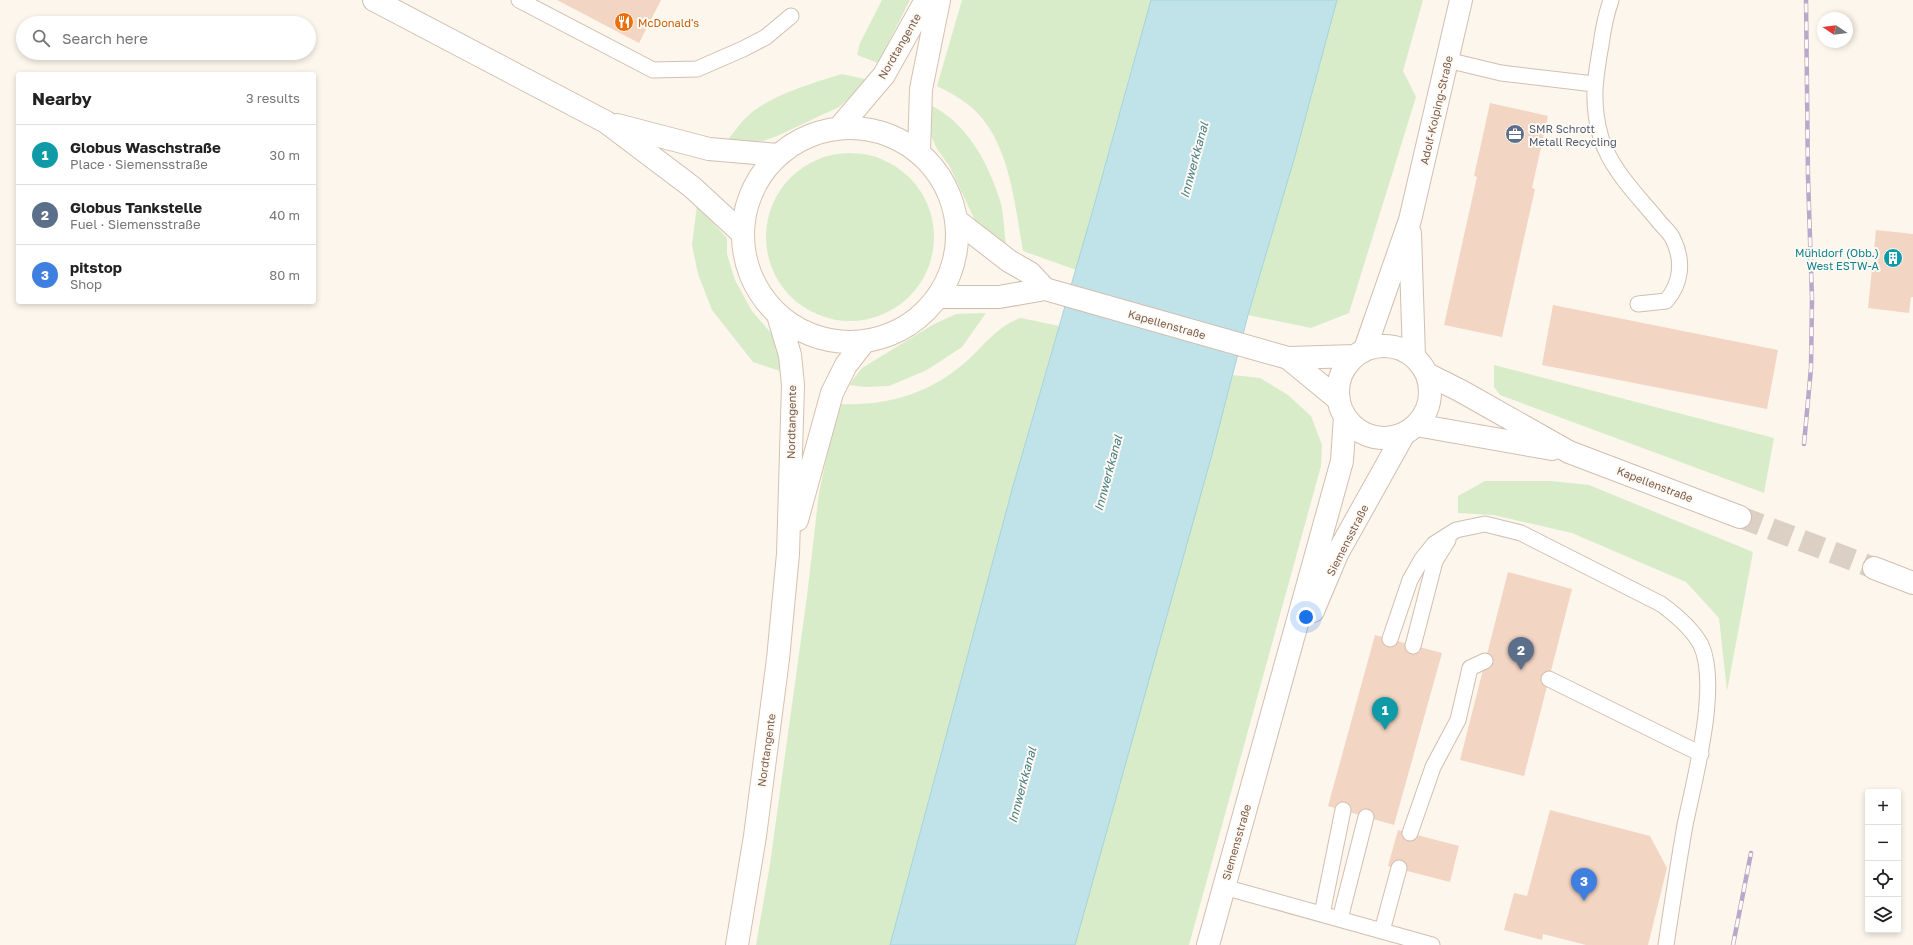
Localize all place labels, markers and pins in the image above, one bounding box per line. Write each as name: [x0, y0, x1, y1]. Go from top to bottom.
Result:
restaurant icon: McDonald's: [613, 11, 635, 33]
place label: McDonald's: [638, 16, 699, 29]
place label: SMR Schrott Metall Recycling: [1529, 122, 1617, 148]
office icon: SMR Schrott Metall Recycling: [1504, 123, 1526, 145]
place label: Mühldorf (Obb.) West ESTW-A: [1795, 246, 1880, 272]
building icon: Mühldorf (Obb.) West ESTW-A: [1882, 247, 1904, 269]
pin: 2: [1508, 637, 1534, 670]
pin: 1: [1372, 697, 1398, 730]
pin: 3: [1571, 868, 1597, 901]

